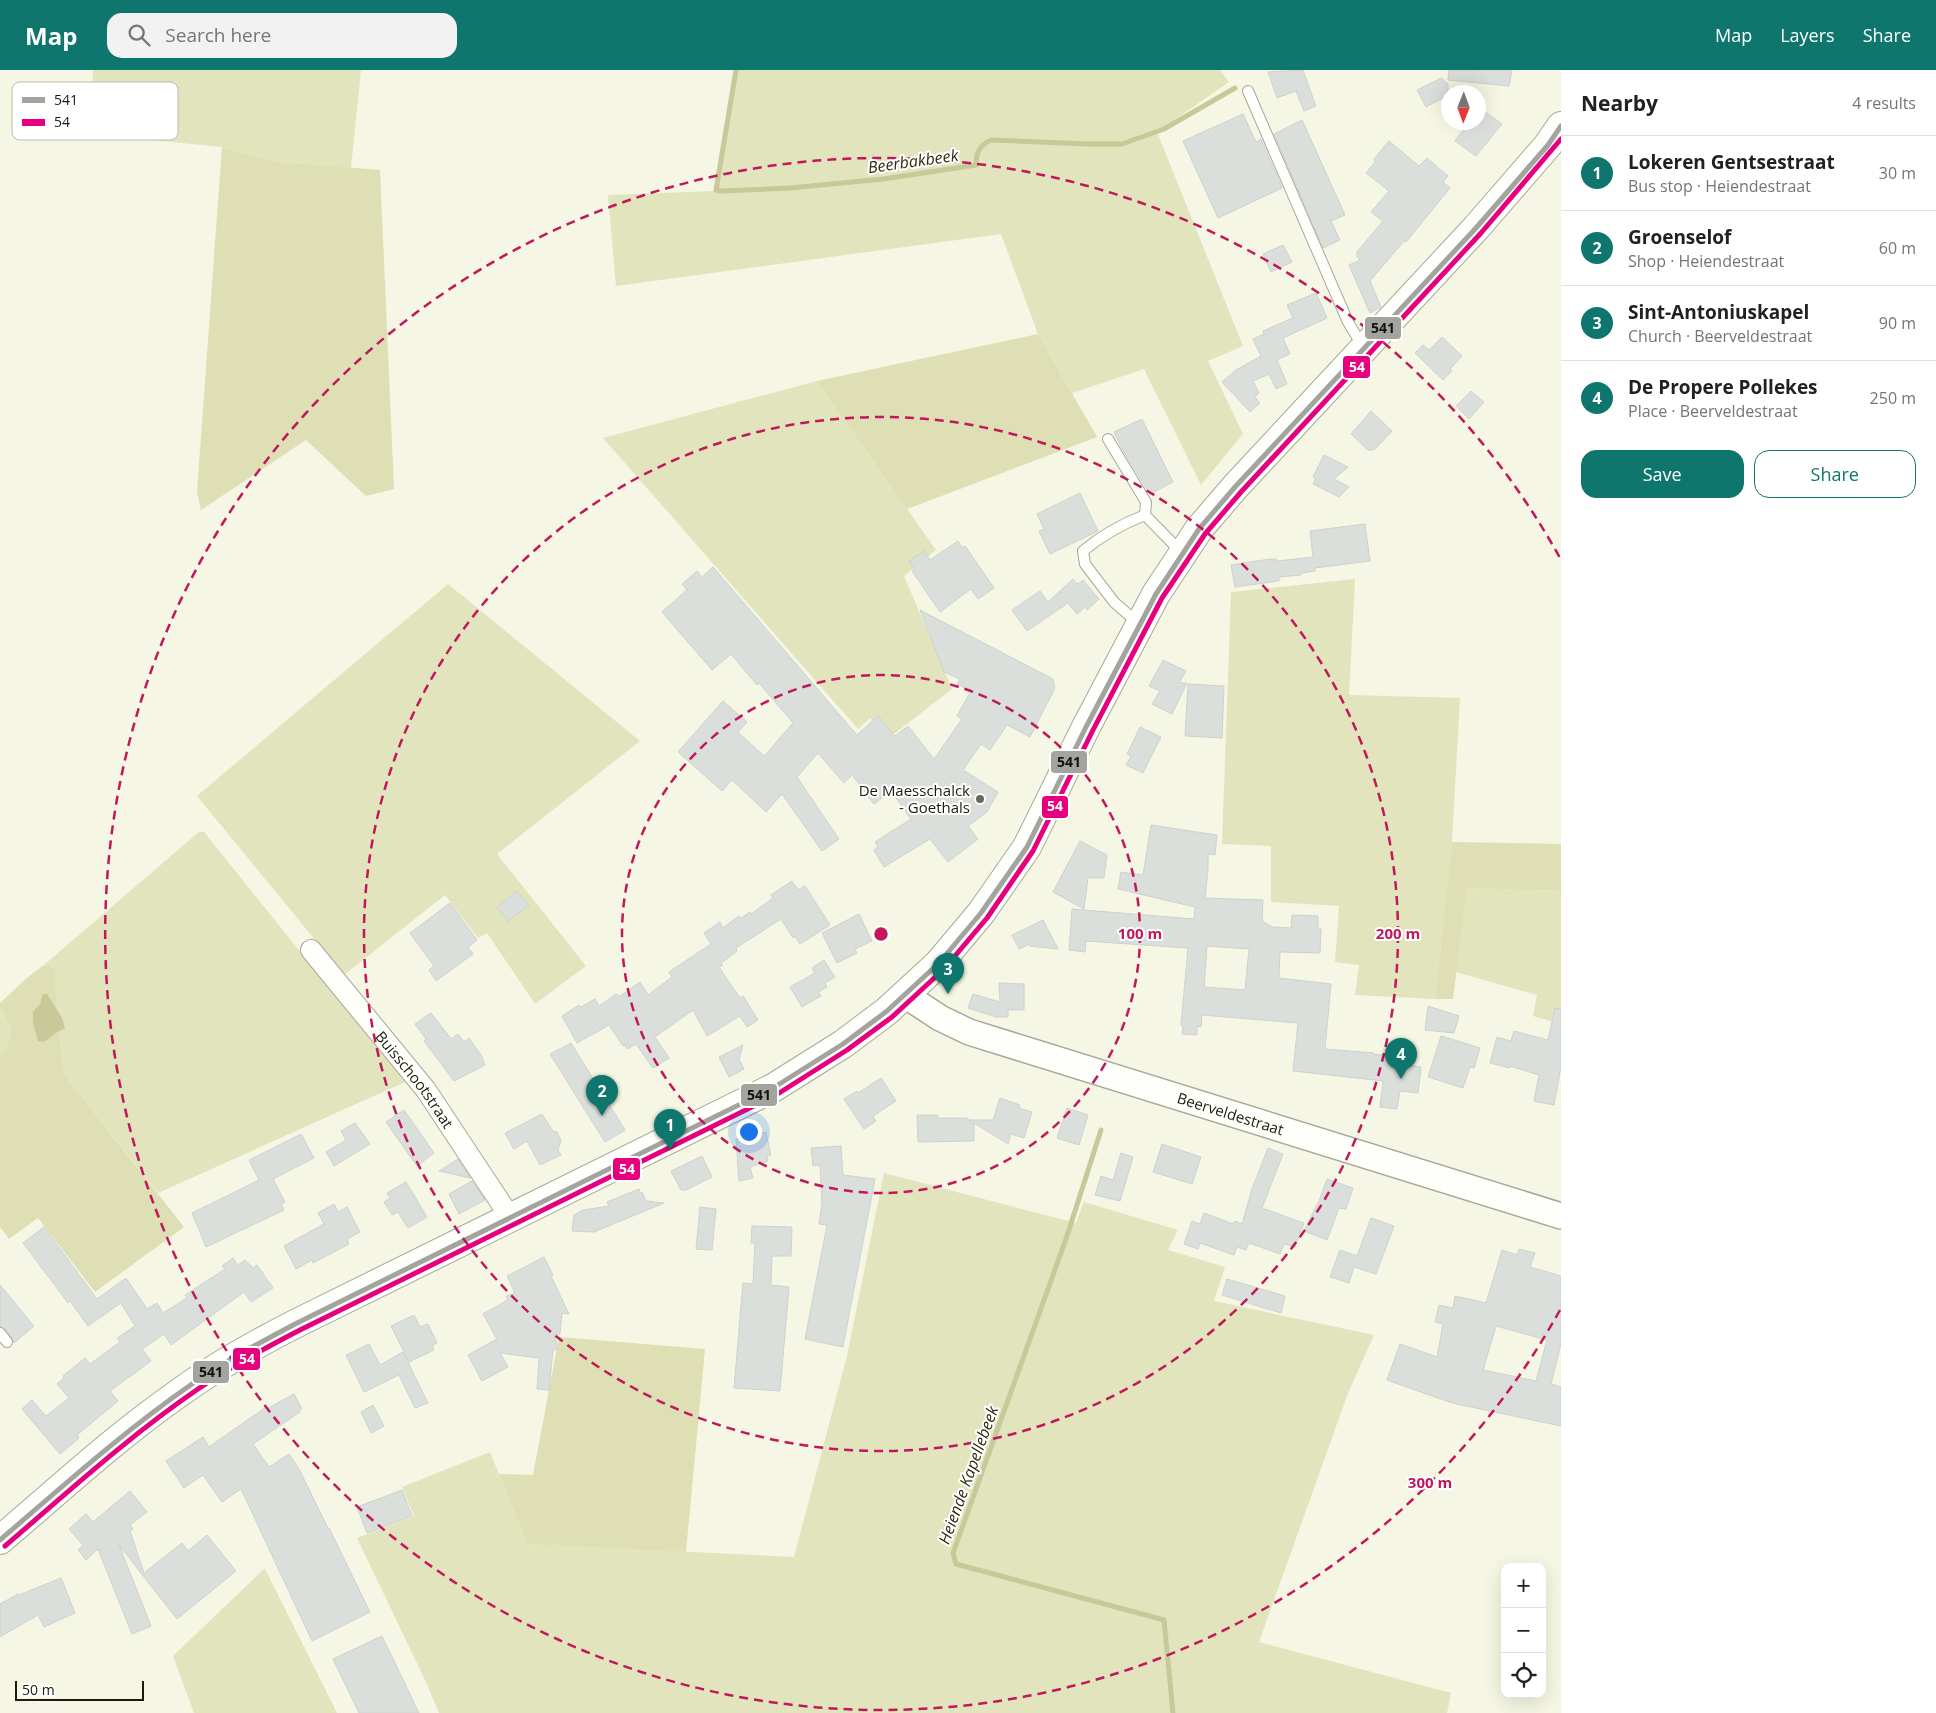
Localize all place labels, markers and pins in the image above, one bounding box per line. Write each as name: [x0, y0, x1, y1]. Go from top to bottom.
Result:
place label: De Maesschalck - Goethals: [859, 780, 970, 817]
marker: De Maesschalck - Goethals: [974, 793, 986, 805]
centre of rings: [872, 925, 890, 943]
pin: 3: [932, 953, 964, 994]
pin: 4: [1385, 1038, 1417, 1079]
pin: 2: [586, 1075, 618, 1116]
pin: 1: [654, 1109, 686, 1150]

